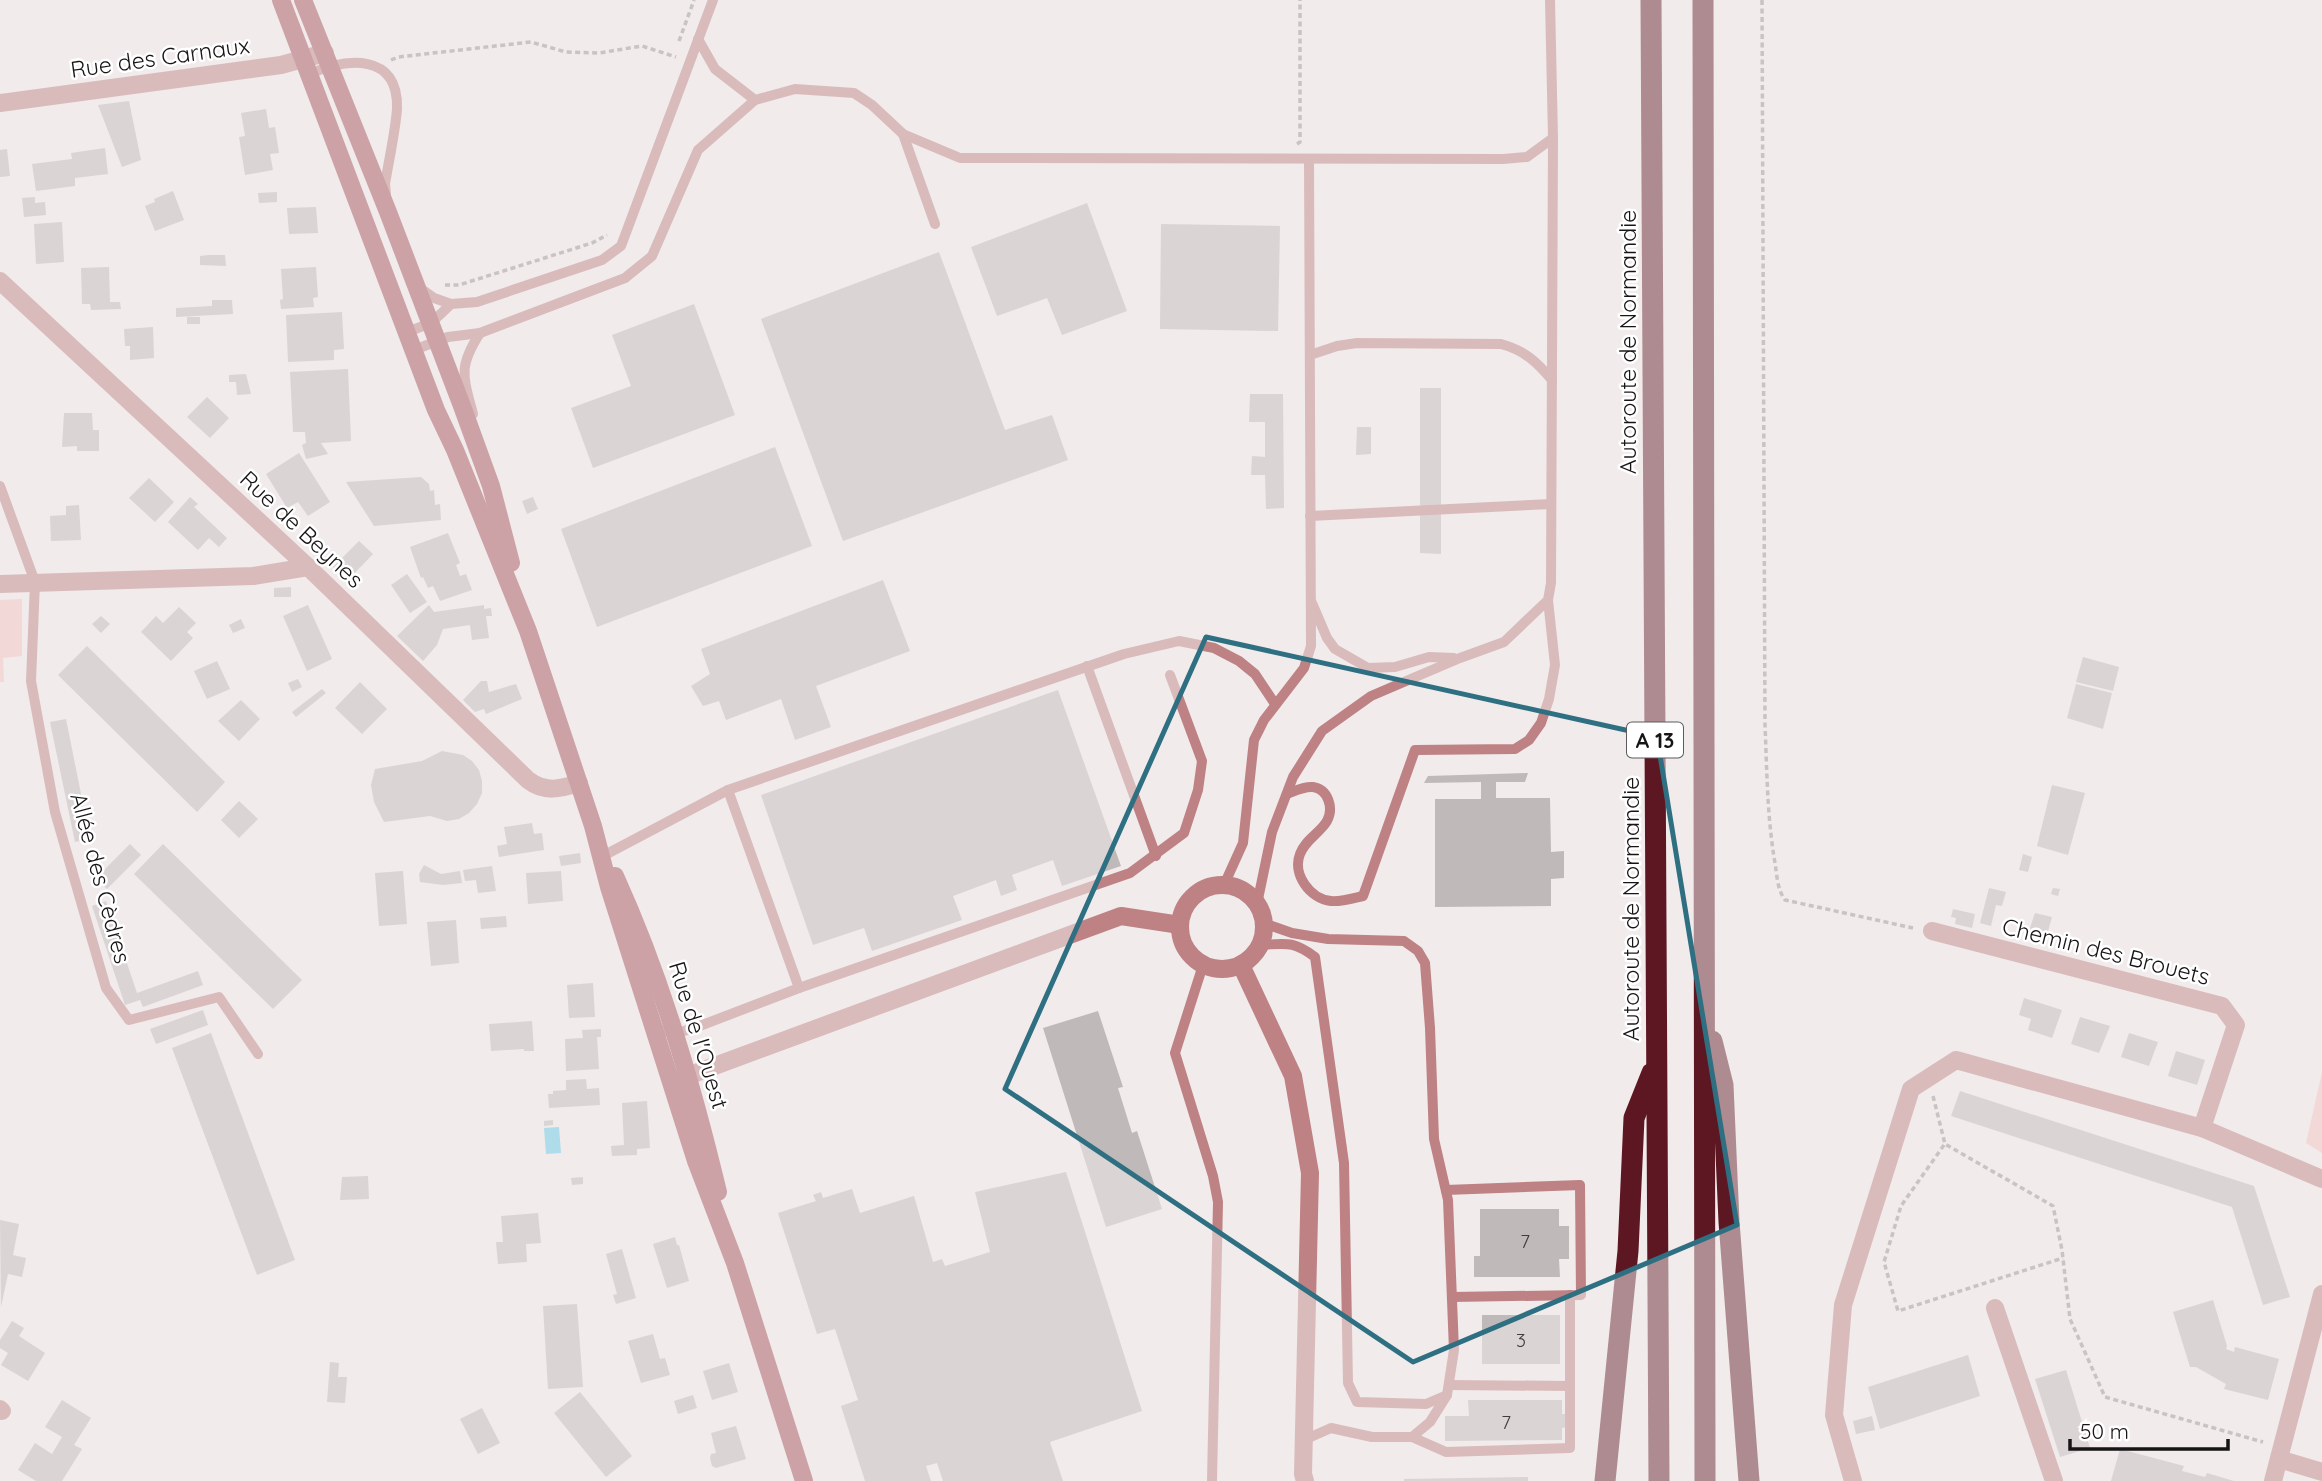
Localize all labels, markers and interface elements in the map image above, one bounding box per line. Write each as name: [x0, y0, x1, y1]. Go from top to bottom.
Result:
street label: Rue des Carnaux: [69, 30, 251, 84]
street label: Autoroute de Normandie: [1613, 210, 1642, 474]
street label: Rue de Beynes: [234, 464, 370, 594]
road number: A 13: [1627, 722, 1683, 758]
street label: Autoroute de Normandie: [1616, 777, 1645, 1041]
street label: Allée des Cèdres: [64, 789, 138, 967]
street label: Chemin des Brouets: [1999, 911, 2213, 991]
street label: Rue de l'Ouest: [663, 958, 735, 1112]
house number: 7: [1520, 1229, 1530, 1253]
house number: 3: [1516, 1328, 1526, 1352]
scale bar: [2070, 1408, 2228, 1452]
house number: 7: [1501, 1410, 1511, 1434]
text: 50 m: [2080, 1418, 2129, 1444]

